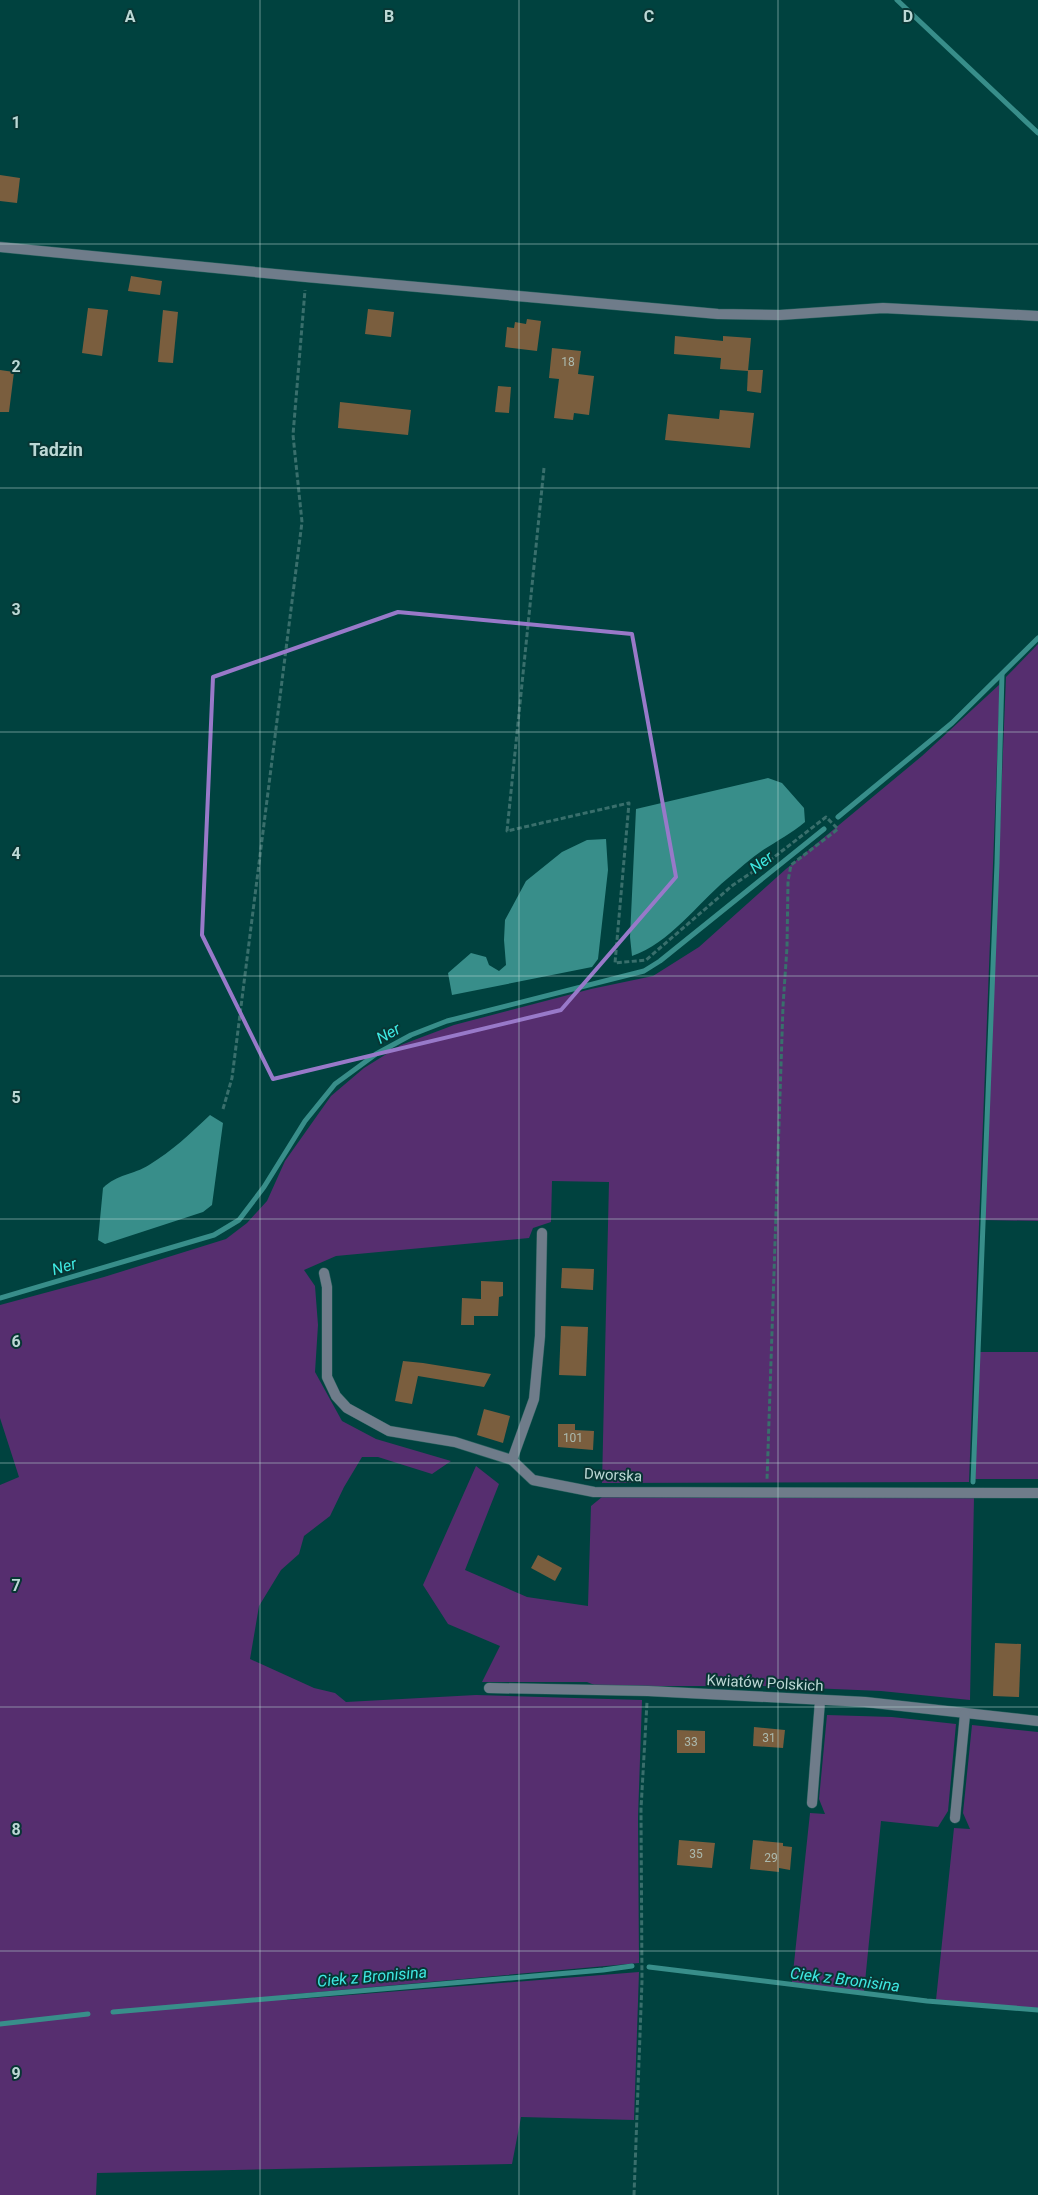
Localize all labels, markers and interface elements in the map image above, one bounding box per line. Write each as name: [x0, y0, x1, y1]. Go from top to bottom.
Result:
text: A: [125, 7, 136, 26]
text: B: [384, 7, 394, 26]
text: C: [644, 7, 654, 26]
text: D: [903, 7, 913, 26]
text: 1: [11, 113, 21, 132]
house number: 18: [561, 355, 575, 369]
text: 2: [11, 357, 21, 376]
district label: Tadzin: [29, 439, 83, 460]
text: 3: [11, 600, 21, 619]
text: 4: [11, 844, 21, 863]
water label: Ner: [746, 847, 777, 877]
water label: Ner: [373, 1019, 404, 1048]
text: 5: [11, 1088, 21, 1107]
water label: Ner: [50, 1254, 79, 1279]
text: 6: [11, 1332, 21, 1351]
house number: 101: [563, 1431, 583, 1445]
street label: Dworska: [583, 1464, 643, 1486]
text: 7: [11, 1576, 21, 1595]
street label: Kwiatów Polskich: [706, 1671, 824, 1695]
house number: 31: [762, 1731, 776, 1745]
house number: 33: [684, 1735, 698, 1749]
text: 8: [11, 1820, 21, 1839]
house number: 35: [689, 1847, 703, 1861]
house number: 29: [764, 1851, 778, 1865]
water label: Ciek z Bronisina: [316, 1962, 428, 1991]
water label: Ciek z Bronisina: [789, 1963, 901, 1996]
text: 9: [11, 2064, 21, 2083]

